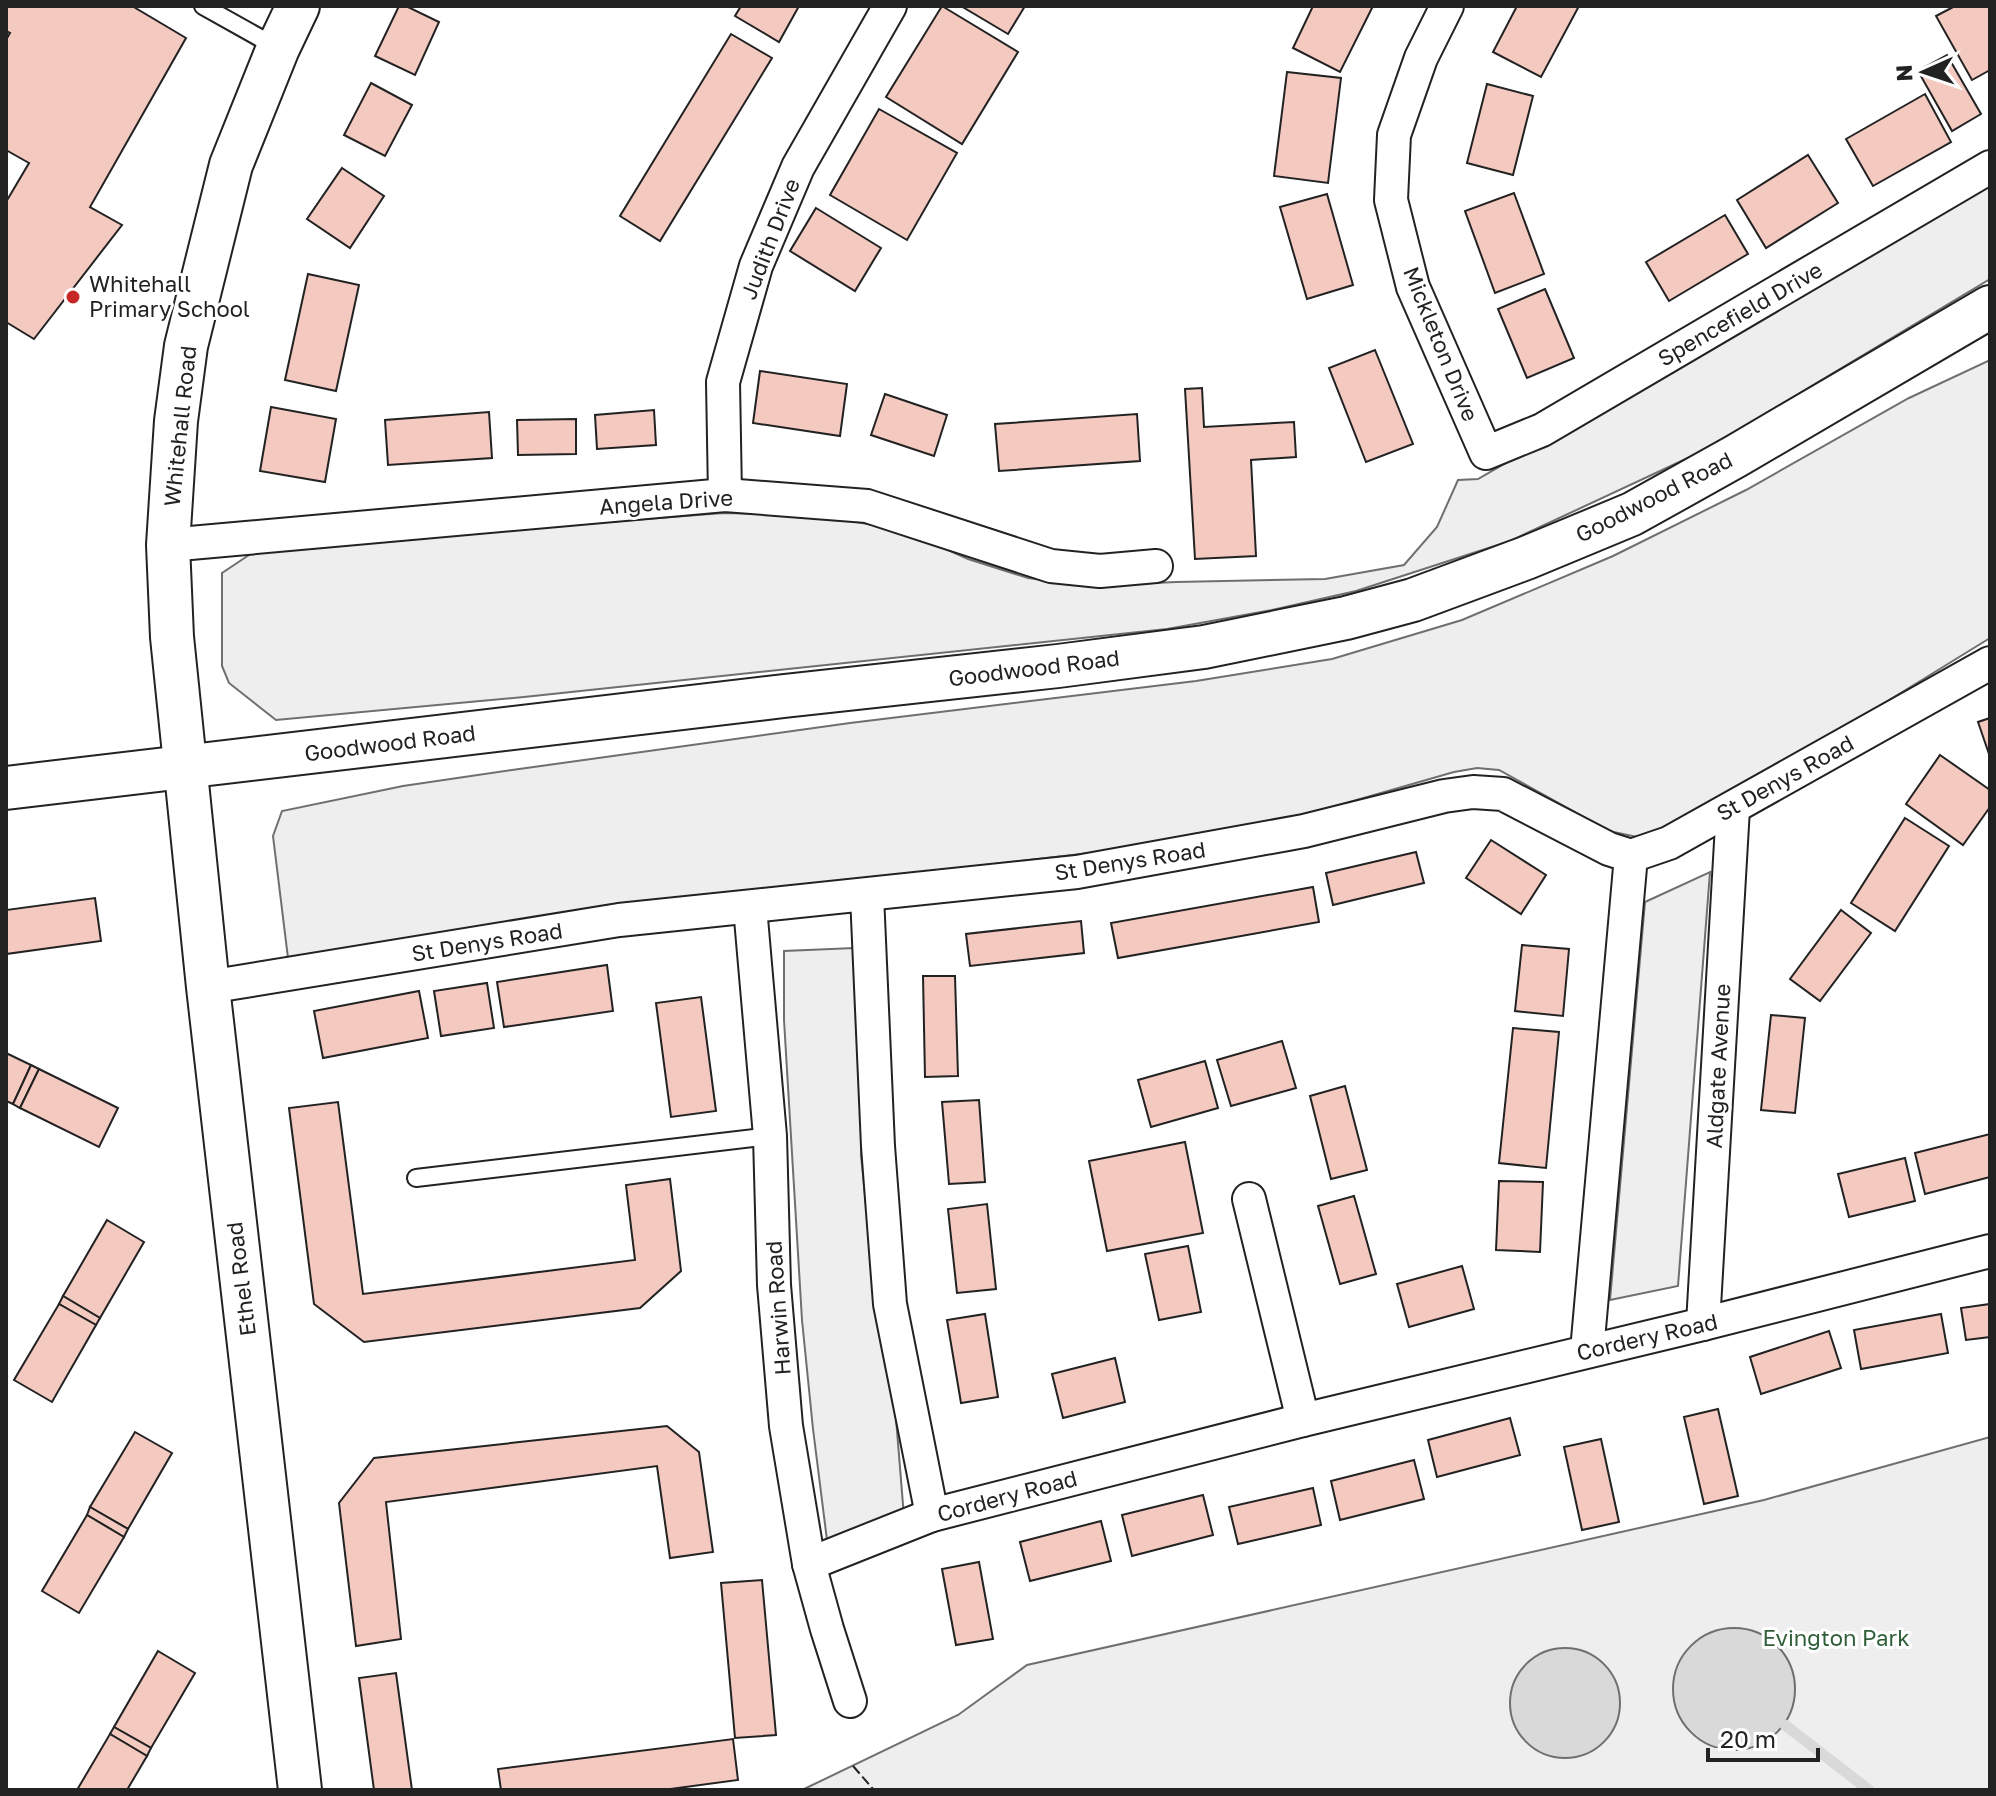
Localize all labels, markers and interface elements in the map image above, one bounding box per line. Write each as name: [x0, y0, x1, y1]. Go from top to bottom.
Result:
north arrow: [1884, 32, 1964, 112]
text: N: [1890, 64, 1917, 82]
street label: Judith Drive: [734, 175, 805, 303]
street label: Spencefield Drive: [1653, 256, 1827, 372]
street label: Mickleton Drive: [1398, 263, 1485, 425]
place label: Whitehall Primary School: [89, 270, 250, 322]
marker: Whitehall Primary School: [64, 288, 82, 306]
street label: Whitehall Road: [158, 344, 201, 508]
street label: Goodwood Road: [1571, 445, 1737, 548]
street label: Angela Drive: [598, 483, 734, 520]
street label: Goodwood Road: [947, 644, 1121, 691]
street label: Goodwood Road: [303, 719, 477, 766]
street label: St Denys Road: [1711, 729, 1858, 826]
street label: St Denys Road: [1052, 835, 1207, 886]
street label: St Denys Road: [409, 916, 564, 967]
street label: Aldgate Avenue: [1700, 983, 1735, 1149]
street label: Ethel Road: [220, 1220, 261, 1338]
street label: Harwin Road: [759, 1240, 796, 1376]
street label: Cordery Road: [1574, 1307, 1720, 1366]
street label: Cordery Road: [934, 1464, 1080, 1527]
park label: Evington Park: [1762, 1624, 1910, 1651]
scale bar: [1708, 1712, 1818, 1762]
text: 20 m: [1720, 1724, 1776, 1753]

